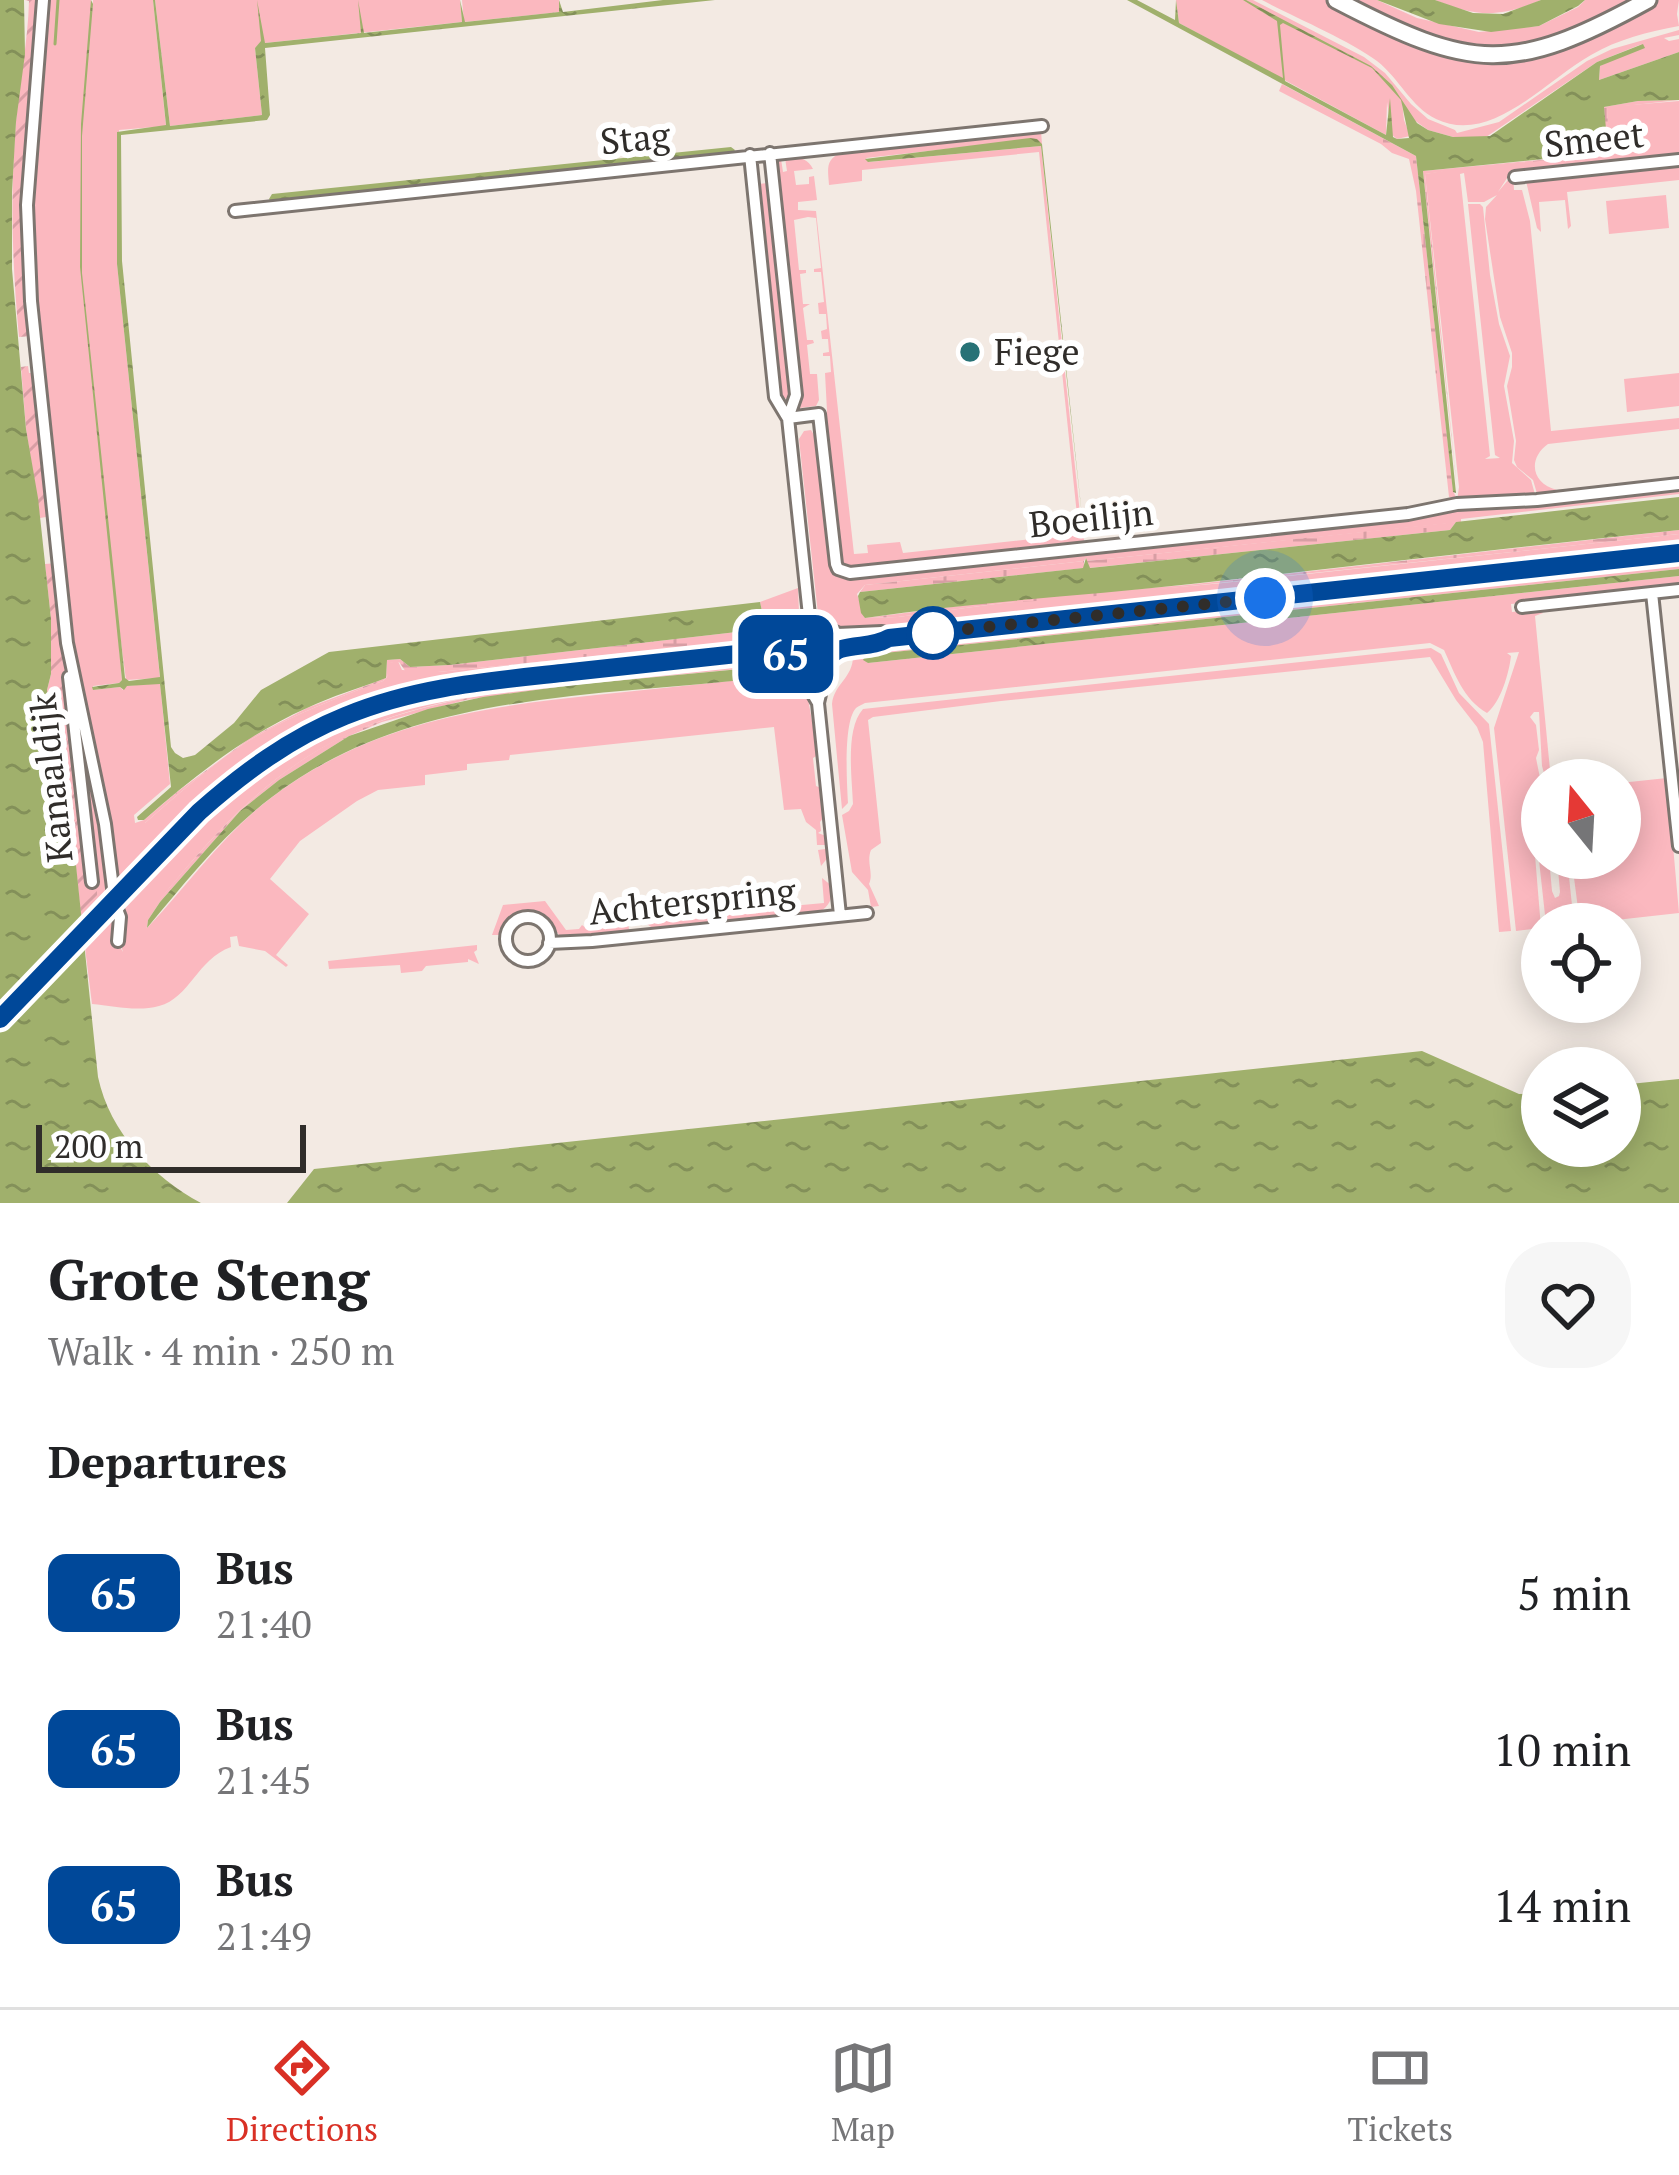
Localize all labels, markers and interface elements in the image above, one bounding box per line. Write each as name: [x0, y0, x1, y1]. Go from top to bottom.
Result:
street label: Stag: [598, 110, 673, 165]
street label: Smeet: [1542, 110, 1646, 167]
place label: Fiege: [994, 328, 1080, 375]
marker: Fiege: [957, 339, 983, 365]
street label: Boeilijn: [1027, 488, 1155, 547]
your location: [1235, 568, 1295, 628]
unlabelled marker: [908, 608, 958, 658]
line badge: 65: [732, 615, 840, 693]
text: 65: [762, 626, 810, 682]
street label: Kanaaldijk: [18, 691, 83, 865]
north arrow: [1521, 759, 1641, 879]
map controls: [1521, 759, 1641, 1167]
street label: Achterspring: [586, 866, 799, 935]
button: locate: [1521, 903, 1641, 1023]
button: layers: [1521, 1047, 1641, 1167]
scale bar: [36, 1119, 306, 1172]
text: 200 m: [54, 1124, 143, 1167]
text: Grote Steng: [48, 1241, 369, 1316]
button: heart: [1505, 1242, 1631, 1368]
text: Walk · 4 min · 250 m: [48, 1324, 394, 1376]
text: Departures: [48, 1431, 287, 1491]
text: Bus: [216, 1537, 294, 1597]
text: 5 min: [1517, 1563, 1631, 1623]
text: 65: [90, 1565, 138, 1621]
text: 21:40: [216, 1597, 312, 1649]
text: Bus: [216, 1693, 294, 1753]
text: 10 min: [1493, 1719, 1631, 1779]
text: 65: [90, 1721, 138, 1777]
text: 21:45: [216, 1753, 312, 1805]
text: Bus: [216, 1849, 294, 1909]
text: 14 min: [1493, 1875, 1631, 1935]
text: 65: [90, 1877, 138, 1933]
text: 21:49: [216, 1909, 312, 1961]
tab: Directions: [226, 2035, 378, 2150]
tab: Map: [830, 2035, 896, 2150]
tab: Tickets: [1348, 2035, 1453, 2150]

